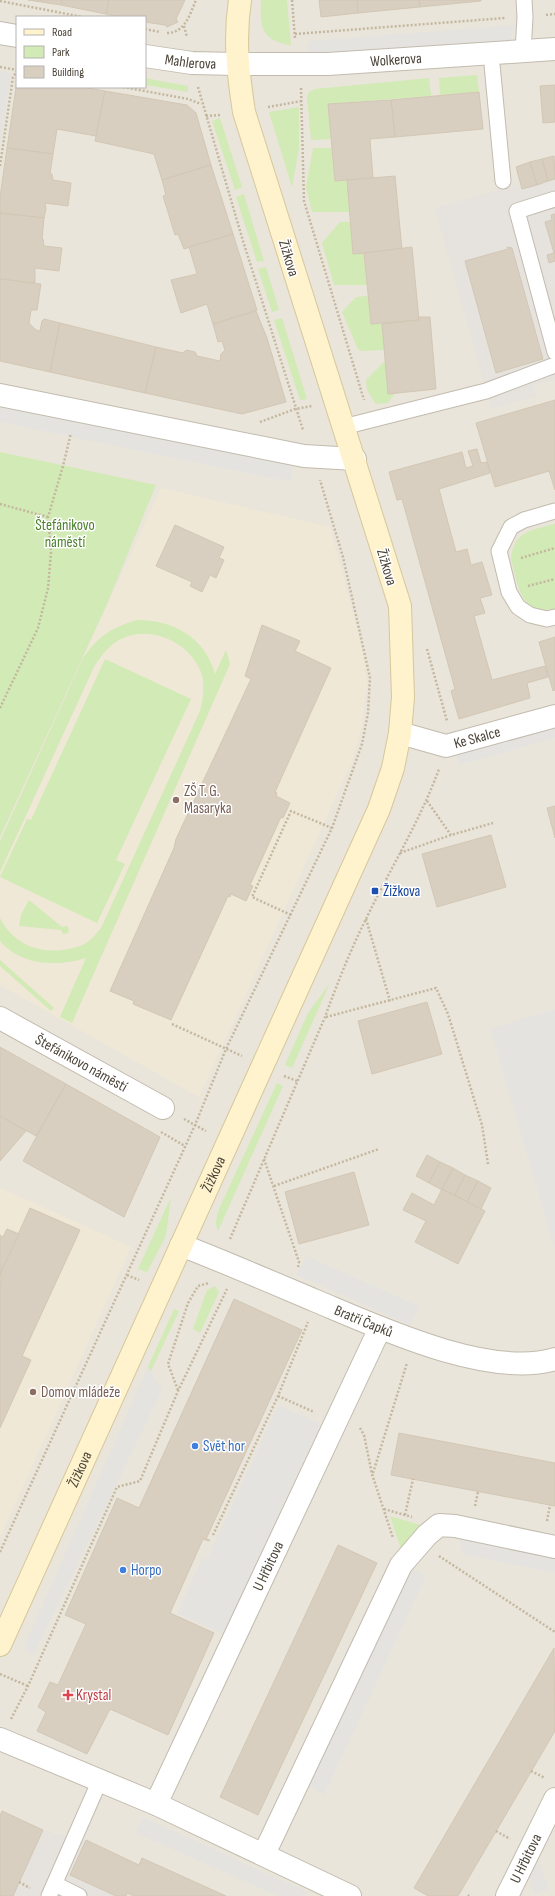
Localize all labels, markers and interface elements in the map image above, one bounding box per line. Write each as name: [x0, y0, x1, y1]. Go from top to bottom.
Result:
legend: [16, 16, 146, 88]
text: Road: [52, 25, 72, 40]
text: Park: [52, 45, 70, 60]
street label: Wolkerova: [369, 49, 422, 71]
street label: Mahlerova: [164, 50, 217, 74]
text: Building: [52, 65, 84, 80]
street label: Žižkova: [274, 238, 303, 279]
park label: Štefánikovo náměstí: [35, 516, 95, 552]
street label: Žižkova: [372, 547, 401, 588]
street label: Ke Skalce: [452, 722, 503, 753]
place label: ZŠ T. G. Masaryka: [184, 782, 232, 818]
marker: ZŠ T. G. Masaryka: [171, 795, 181, 805]
place label: Žižkova: [383, 882, 421, 901]
marker: Žižkova: [370, 886, 380, 896]
street label: Štefánikovo náměstí: [32, 1030, 131, 1097]
street label: Žižkova: [198, 1153, 230, 1195]
street label: Bratří Čapků: [331, 1301, 395, 1342]
place label: Domov mládeže: [41, 1383, 120, 1402]
marker: Domov mládeže: [28, 1387, 38, 1397]
place label: Svět hor: [203, 1437, 246, 1456]
marker: Svět hor: [190, 1441, 200, 1451]
street label: Žižkova: [64, 1448, 97, 1490]
street label: U Hřbitova: [249, 1538, 288, 1594]
place label: Horpo: [131, 1561, 162, 1580]
marker: Horpo: [118, 1565, 128, 1575]
place label: Krystal: [76, 1686, 111, 1705]
marker: Krystal: [63, 1690, 73, 1700]
street label: U Hřbitova: [506, 1831, 546, 1886]

